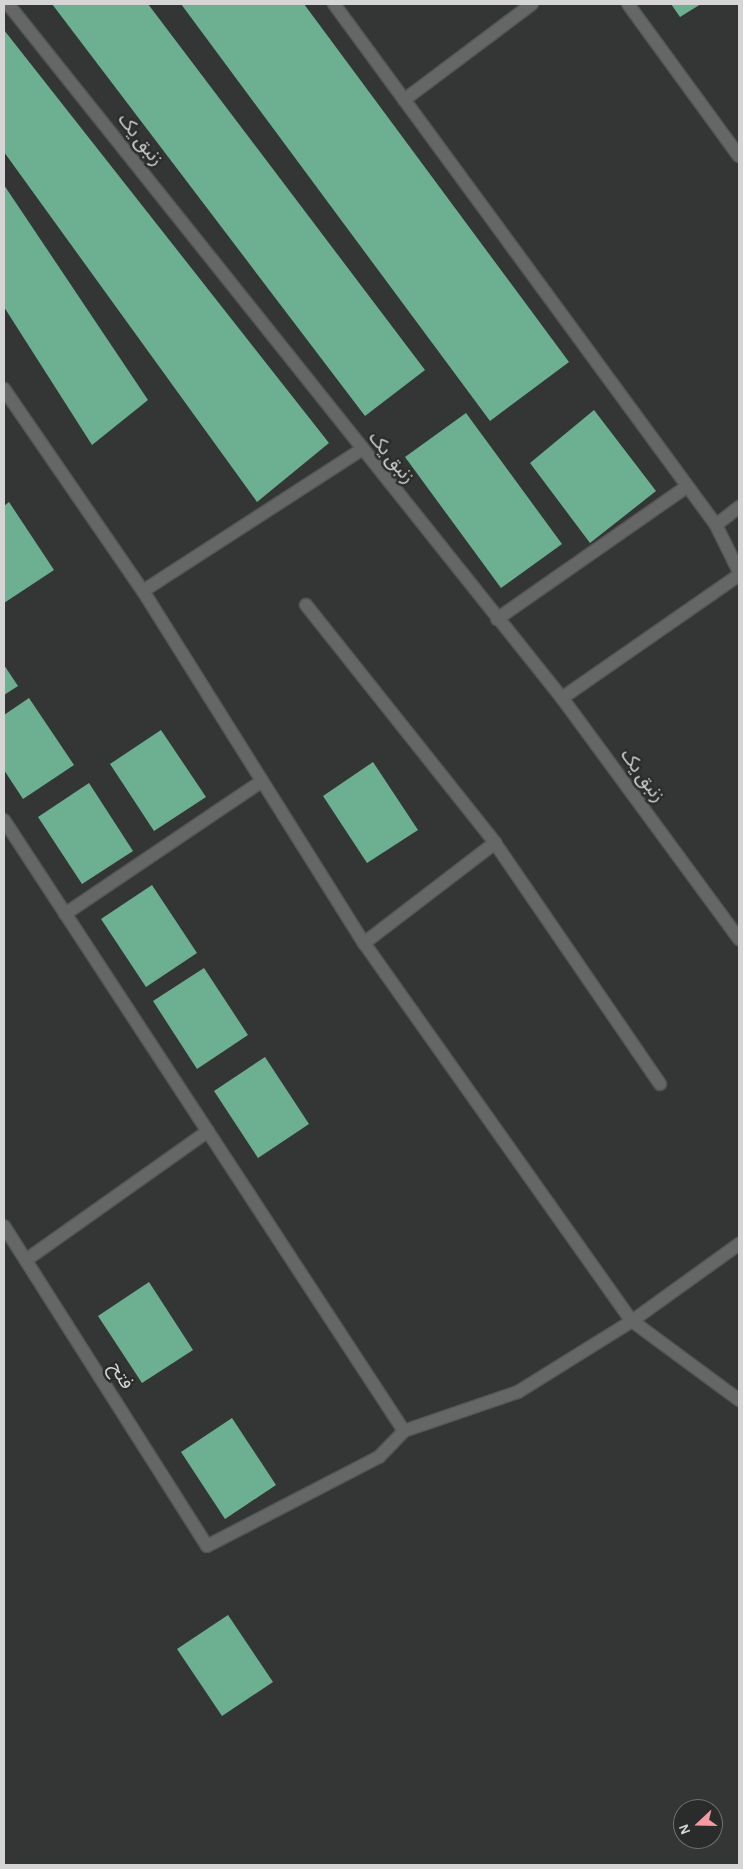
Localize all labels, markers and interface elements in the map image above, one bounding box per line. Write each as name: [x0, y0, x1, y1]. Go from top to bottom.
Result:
street label: زنبق یک: [112, 109, 168, 171]
street label: زنبق یک: [363, 427, 419, 489]
street label: زنبق یک: [615, 745, 669, 807]
street label: فتح: [104, 1358, 138, 1394]
north arrow: [673, 1799, 723, 1849]
text: N: [677, 1822, 693, 1836]

